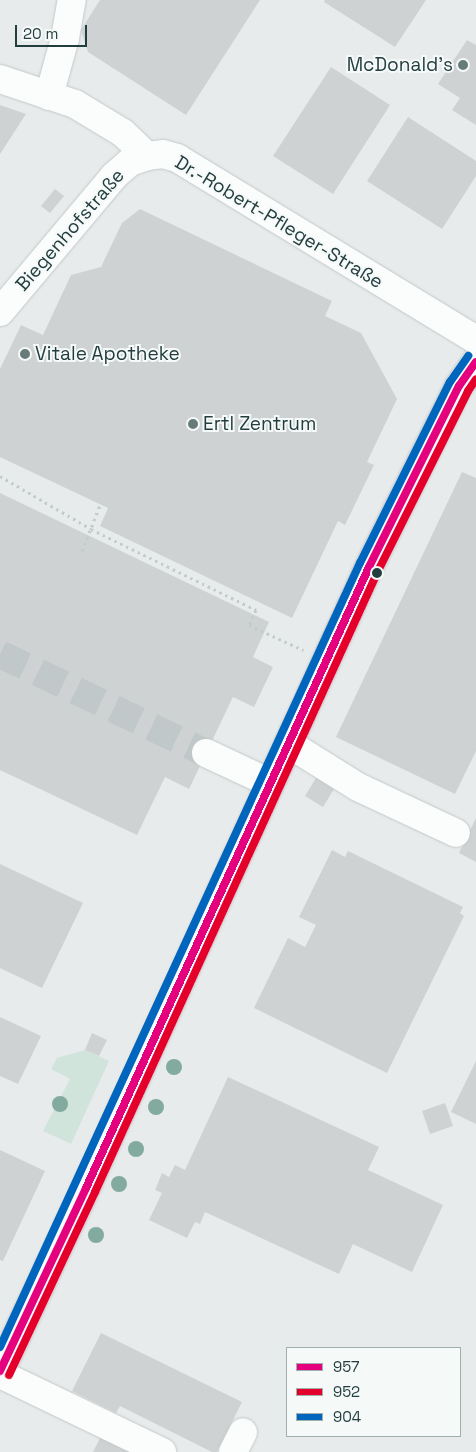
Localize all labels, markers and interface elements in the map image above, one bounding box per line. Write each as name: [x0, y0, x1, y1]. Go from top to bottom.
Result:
scale bar: [18, 15, 90, 47]
text: 20 m: [23, 24, 58, 43]
place label: McDonald's: [347, 54, 453, 76]
marker: McDonald's: [457, 59, 469, 71]
street label: Dr.-Robert-Pfleger-Straße: [171, 151, 387, 293]
street label: Biegenhofstraße: [11, 164, 129, 296]
place label: Vitale Apotheke: [35, 343, 180, 365]
marker: Vitale Apotheke: [19, 348, 31, 360]
place label: Ertl Zentrum: [203, 413, 316, 435]
marker: Ertl Zentrum: [187, 418, 199, 430]
unlabelled marker: [372, 568, 382, 578]
legend: [286, 1347, 461, 1437]
text: 957: [333, 1357, 359, 1376]
text: 952: [333, 1382, 360, 1401]
text: 904: [333, 1407, 361, 1426]

